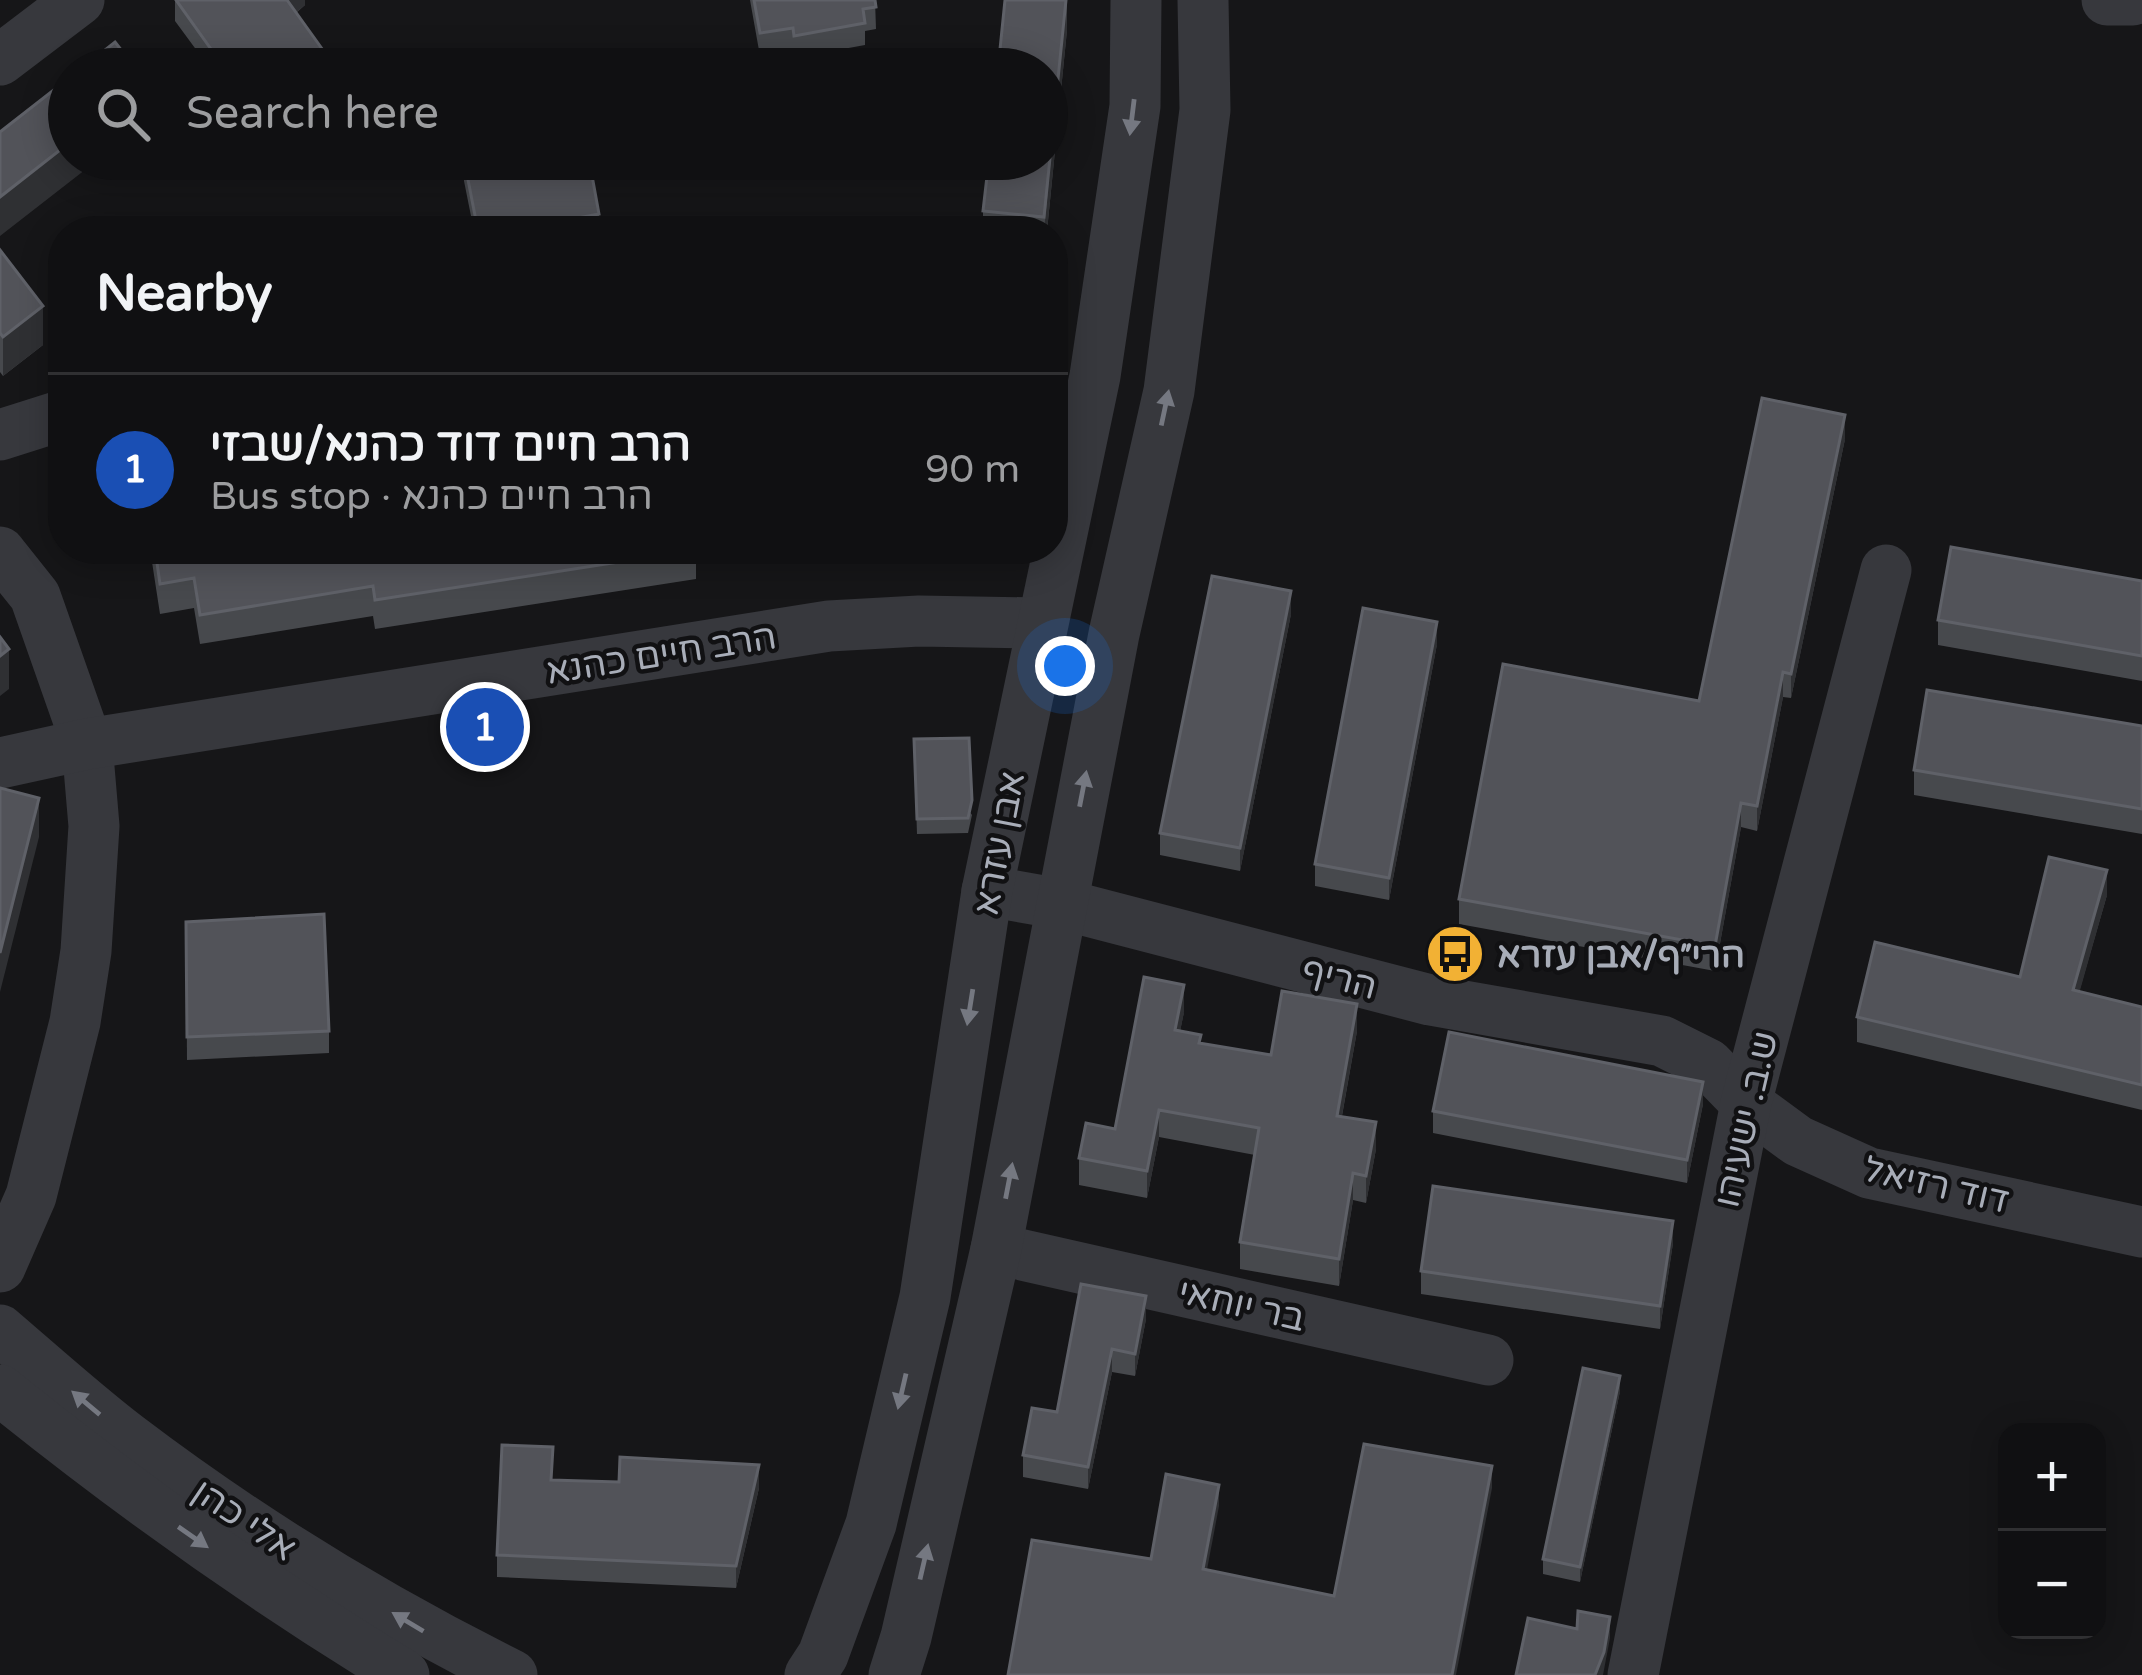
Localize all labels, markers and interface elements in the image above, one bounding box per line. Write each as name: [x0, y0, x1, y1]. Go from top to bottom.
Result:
search box: [48, 48, 1068, 180]
icon: search: [90, 81, 156, 147]
text: Search here: [186, 87, 439, 141]
one-way arrow: [1123, 99, 1142, 136]
text: Nearby: [96, 263, 273, 325]
one-way arrow: [1156, 389, 1175, 427]
text: הרב חיים דוד כהנא/שבזי: [210, 419, 691, 473]
text: 1: [123, 446, 147, 493]
text: 90 m: [925, 446, 1020, 493]
text: Bus stop · הרב חיים כהנא: [210, 473, 653, 520]
street label: הרב חיים כהנא: [543, 615, 779, 694]
your location: [1035, 636, 1095, 696]
pin: 1: [446, 682, 524, 772]
street label: אבן עזרא: [964, 768, 1034, 919]
one-way arrow: [1074, 770, 1093, 808]
bus stop icon: הרי״ף/אבן עזרא: [1424, 923, 1486, 985]
place label: הרי״ף/אבן עזרא: [1497, 934, 1745, 977]
street label: הריף: [1298, 948, 1381, 1009]
one-way arrow: [960, 989, 979, 1026]
street label: ש.ב. ישעיהו: [1705, 1027, 1788, 1212]
street label: דוד רזיאל: [1860, 1148, 2014, 1223]
one-way arrow: [1000, 1162, 1018, 1200]
street label: בר יוחאי: [1174, 1270, 1309, 1341]
one-way arrow: [892, 1373, 911, 1410]
one-way arrow: [71, 1390, 101, 1416]
map controls: [1998, 1423, 2106, 1639]
button: +: [1998, 1423, 2106, 1531]
street label: אלי כהן: [184, 1470, 304, 1570]
one-way arrow: [177, 1525, 209, 1548]
button: −: [1998, 1531, 2106, 1639]
one-way arrow: [915, 1542, 934, 1580]
one-way arrow: [391, 1612, 425, 1633]

